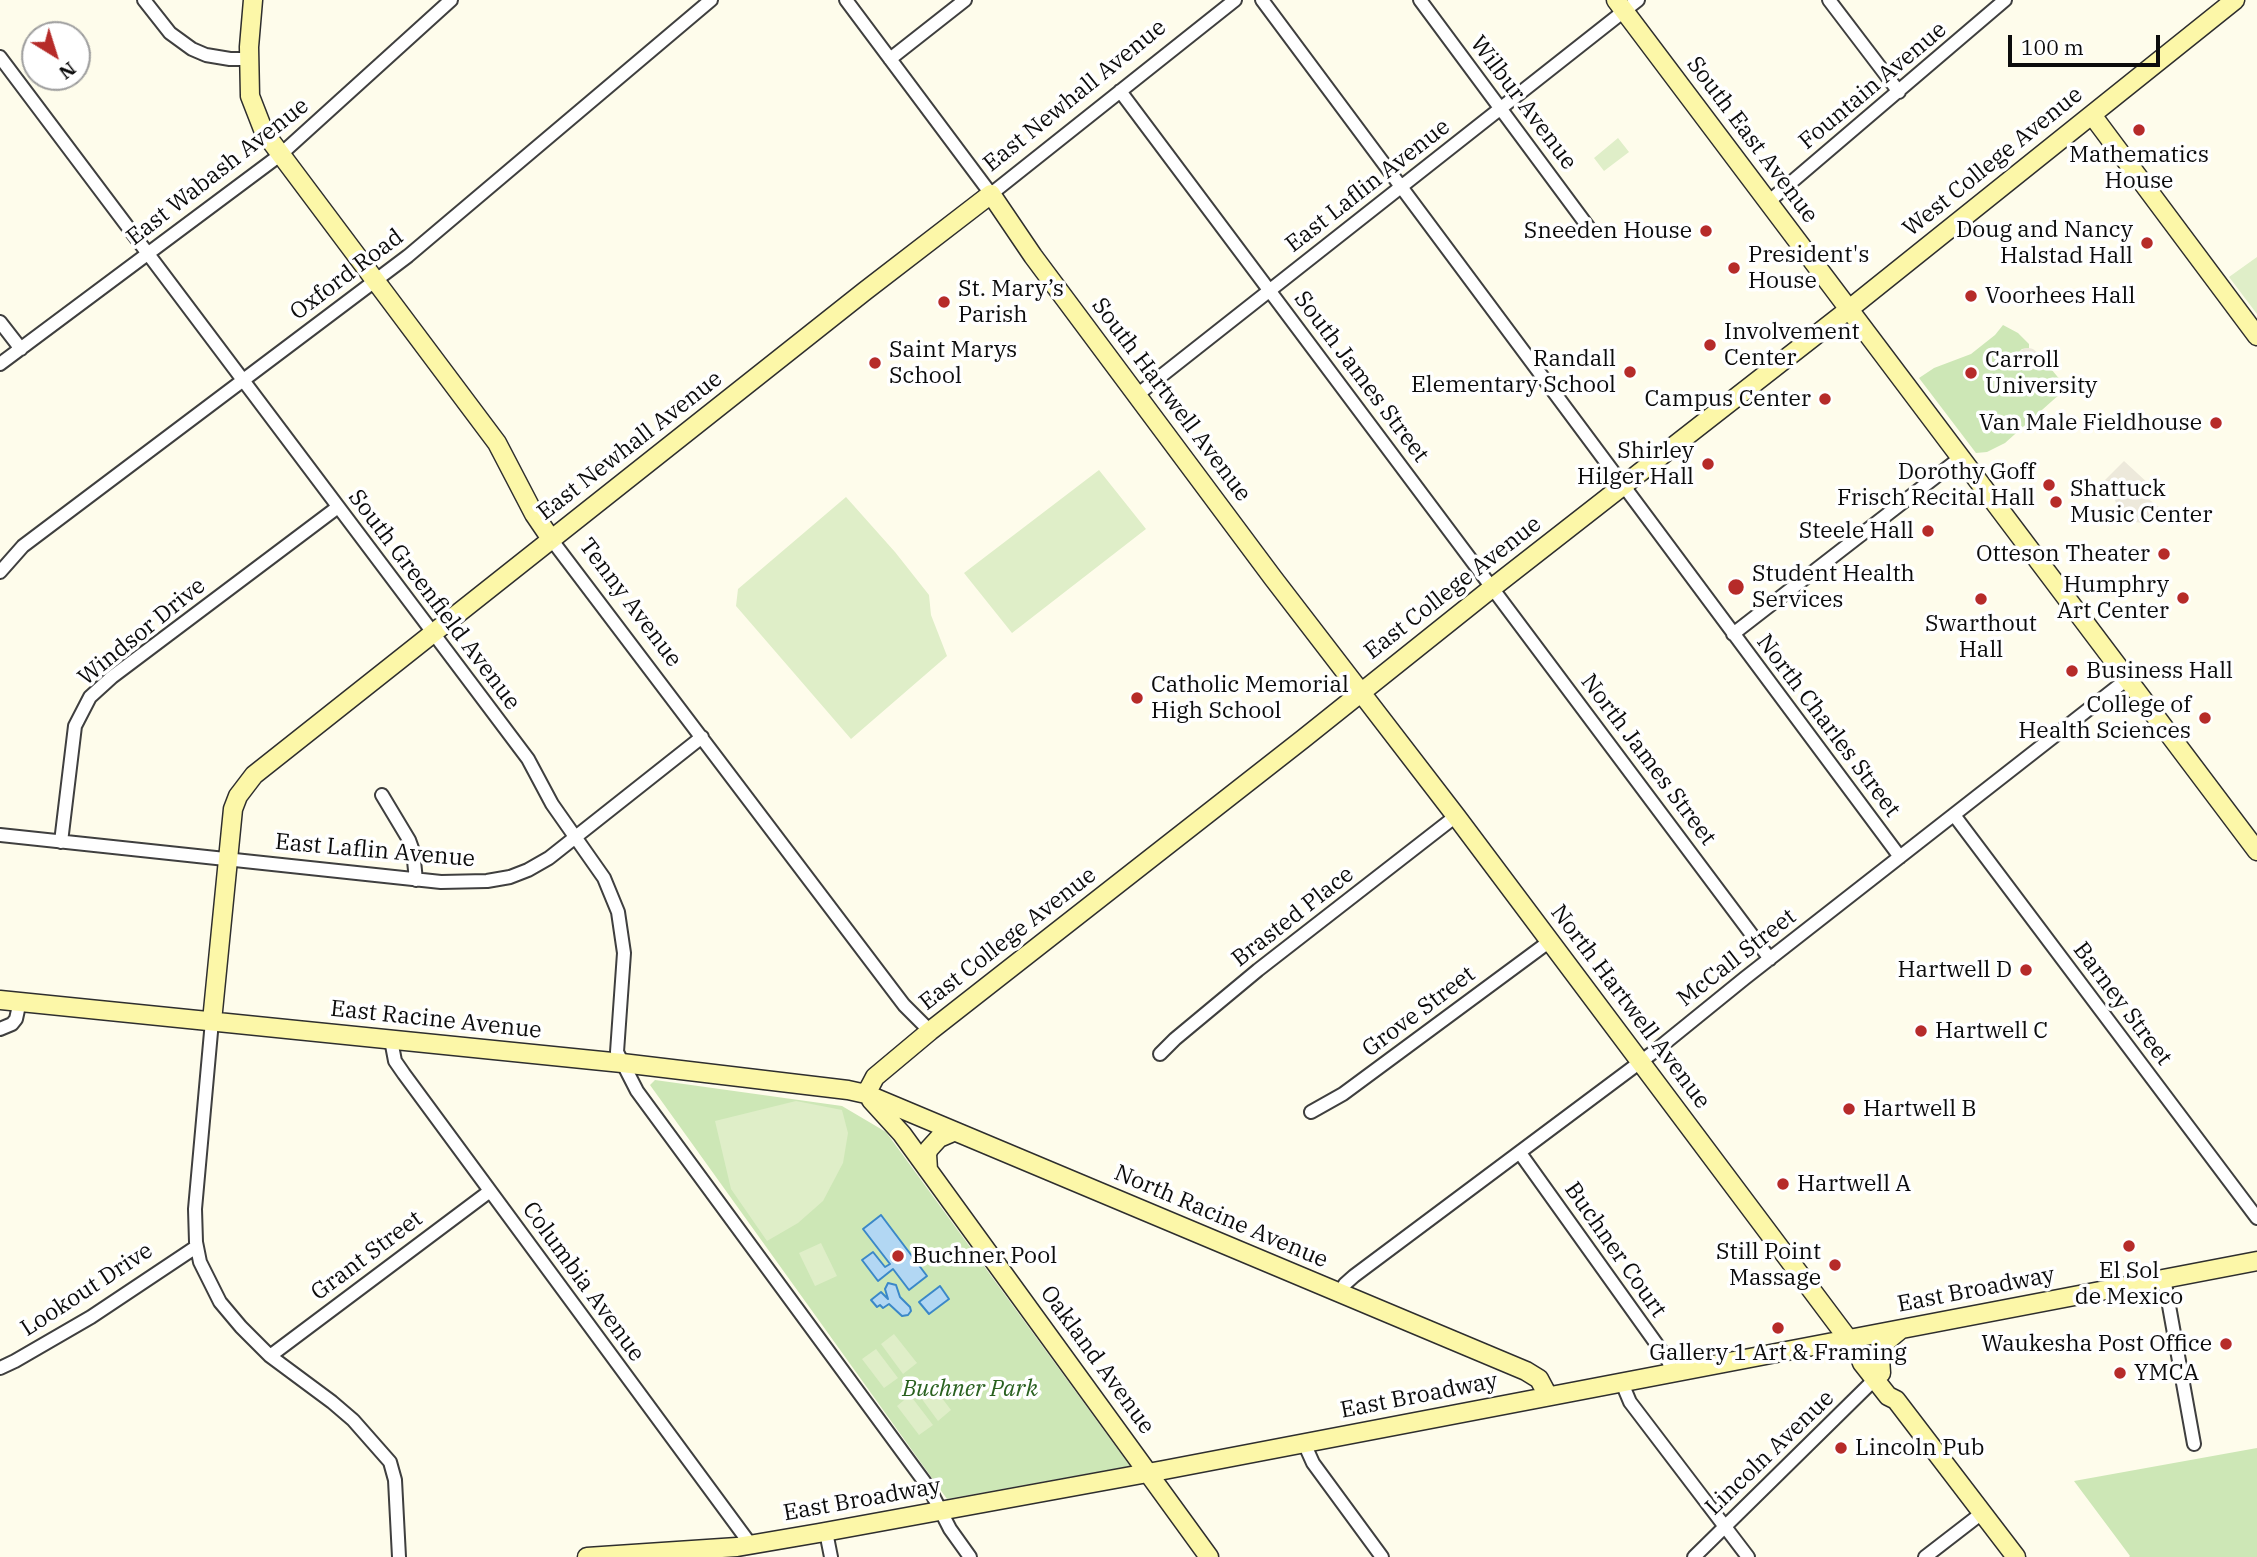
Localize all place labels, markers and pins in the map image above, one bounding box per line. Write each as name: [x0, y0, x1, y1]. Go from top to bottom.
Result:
marker: Mathematics House: [2131, 122, 2147, 138]
place label: Mathematics House: [2069, 141, 2209, 195]
place label: Doug and Nancy Halstad Hall: [1956, 216, 2133, 270]
place label: Sneeden House: [1524, 217, 1692, 245]
marker: Sneeden House: [1698, 223, 1714, 239]
marker: Doug and Nancy Halstad Hall: [2139, 235, 2155, 251]
place label: President's House: [1748, 241, 1869, 295]
marker: President's House: [1726, 260, 1742, 276]
place label: St. Mary’s Parish: [958, 275, 1064, 329]
place label: Voorhees Hall: [1985, 282, 2135, 310]
marker: Voorhees Hall: [1963, 288, 1979, 304]
marker: St. Mary’s Parish: [936, 294, 952, 310]
place label: Involvement Center: [1724, 318, 1860, 372]
place label: Saint Marys School: [889, 336, 1017, 390]
marker: Involvement Center: [1702, 337, 1718, 353]
place label: Randall Elementary School: [1411, 345, 1616, 399]
place label: Carroll University: [1985, 346, 2097, 400]
marker: Saint Marys School: [867, 355, 883, 371]
marker: Randall Elementary School: [1622, 364, 1638, 380]
marker: Carroll University: [1963, 365, 1979, 381]
place label: Campus Center: [1645, 385, 1811, 413]
marker: Campus Center: [1817, 391, 1833, 407]
place label: Van Male Fieldhouse: [1979, 409, 2202, 437]
marker: Van Male Fieldhouse: [2208, 415, 2224, 431]
place label: Shirley Hilger Hall: [1577, 437, 1694, 491]
marker: Shirley Hilger Hall: [1700, 456, 1716, 472]
place label: Dorothy Goff Frisch Recital Hall: [1837, 458, 2035, 512]
place label: Shattuck Music Center: [2070, 475, 2212, 529]
marker: Dorothy Goff Frisch Recital Hall: [2041, 477, 2057, 493]
marker: Shattuck Music Center: [2048, 494, 2064, 510]
place label: Steele Hall: [1799, 517, 1914, 545]
marker: Steele Hall: [1920, 523, 1936, 539]
place label: Otteson Theater: [1976, 540, 2150, 568]
marker: Otteson Theater: [2156, 546, 2172, 562]
place label: Student Health Services: [1752, 560, 1915, 614]
place label: Humphry Art Center: [2057, 571, 2169, 625]
marker: Student Health Services: [1726, 577, 1746, 597]
marker: Humphry Art Center: [2175, 590, 2191, 606]
marker: Swarthout Hall: [1973, 591, 1989, 607]
place label: Swarthout Hall: [1925, 610, 2037, 664]
place label: Business Hall: [2086, 657, 2233, 685]
marker: Business Hall: [2064, 663, 2080, 679]
place label: Catholic Memorial High School: [1151, 671, 1349, 725]
marker: Catholic Memorial High School: [1129, 690, 1145, 706]
place label: College of Health Sciences: [2018, 691, 2191, 745]
marker: College of Health Sciences: [2197, 710, 2213, 726]
place label: Hartwell D: [1897, 956, 2012, 984]
marker: Hartwell D: [2018, 962, 2034, 978]
place label: Hartwell C: [1935, 1017, 2048, 1045]
marker: Hartwell C: [1913, 1023, 1929, 1039]
place label: Hartwell B: [1863, 1095, 1977, 1123]
marker: Hartwell B: [1841, 1101, 1857, 1117]
place label: Hartwell A: [1797, 1170, 1911, 1198]
marker: Hartwell A: [1775, 1176, 1791, 1192]
place label: Still Point Massage: [1716, 1238, 1821, 1292]
marker: El Sol de Mexico: [2121, 1238, 2137, 1254]
place label: Buchner Pool: [912, 1242, 1057, 1270]
marker: Buchner Pool: [890, 1248, 906, 1264]
marker: Still Point Massage: [1827, 1257, 1843, 1273]
place label: El Sol de Mexico: [2075, 1257, 2183, 1311]
marker: Gallery 1 Art & Framing: [1770, 1320, 1786, 1336]
place label: Waukesha Post Office: [1981, 1330, 2212, 1358]
marker: Waukesha Post Office: [2218, 1336, 2234, 1352]
place label: Gallery 1 Art & Framing: [1649, 1339, 1907, 1367]
place label: YMCA: [2134, 1359, 2199, 1387]
marker: YMCA: [2112, 1365, 2128, 1381]
place label: Lincoln Pub: [1855, 1434, 1985, 1462]
marker: Lincoln Pub: [1833, 1440, 1849, 1456]

